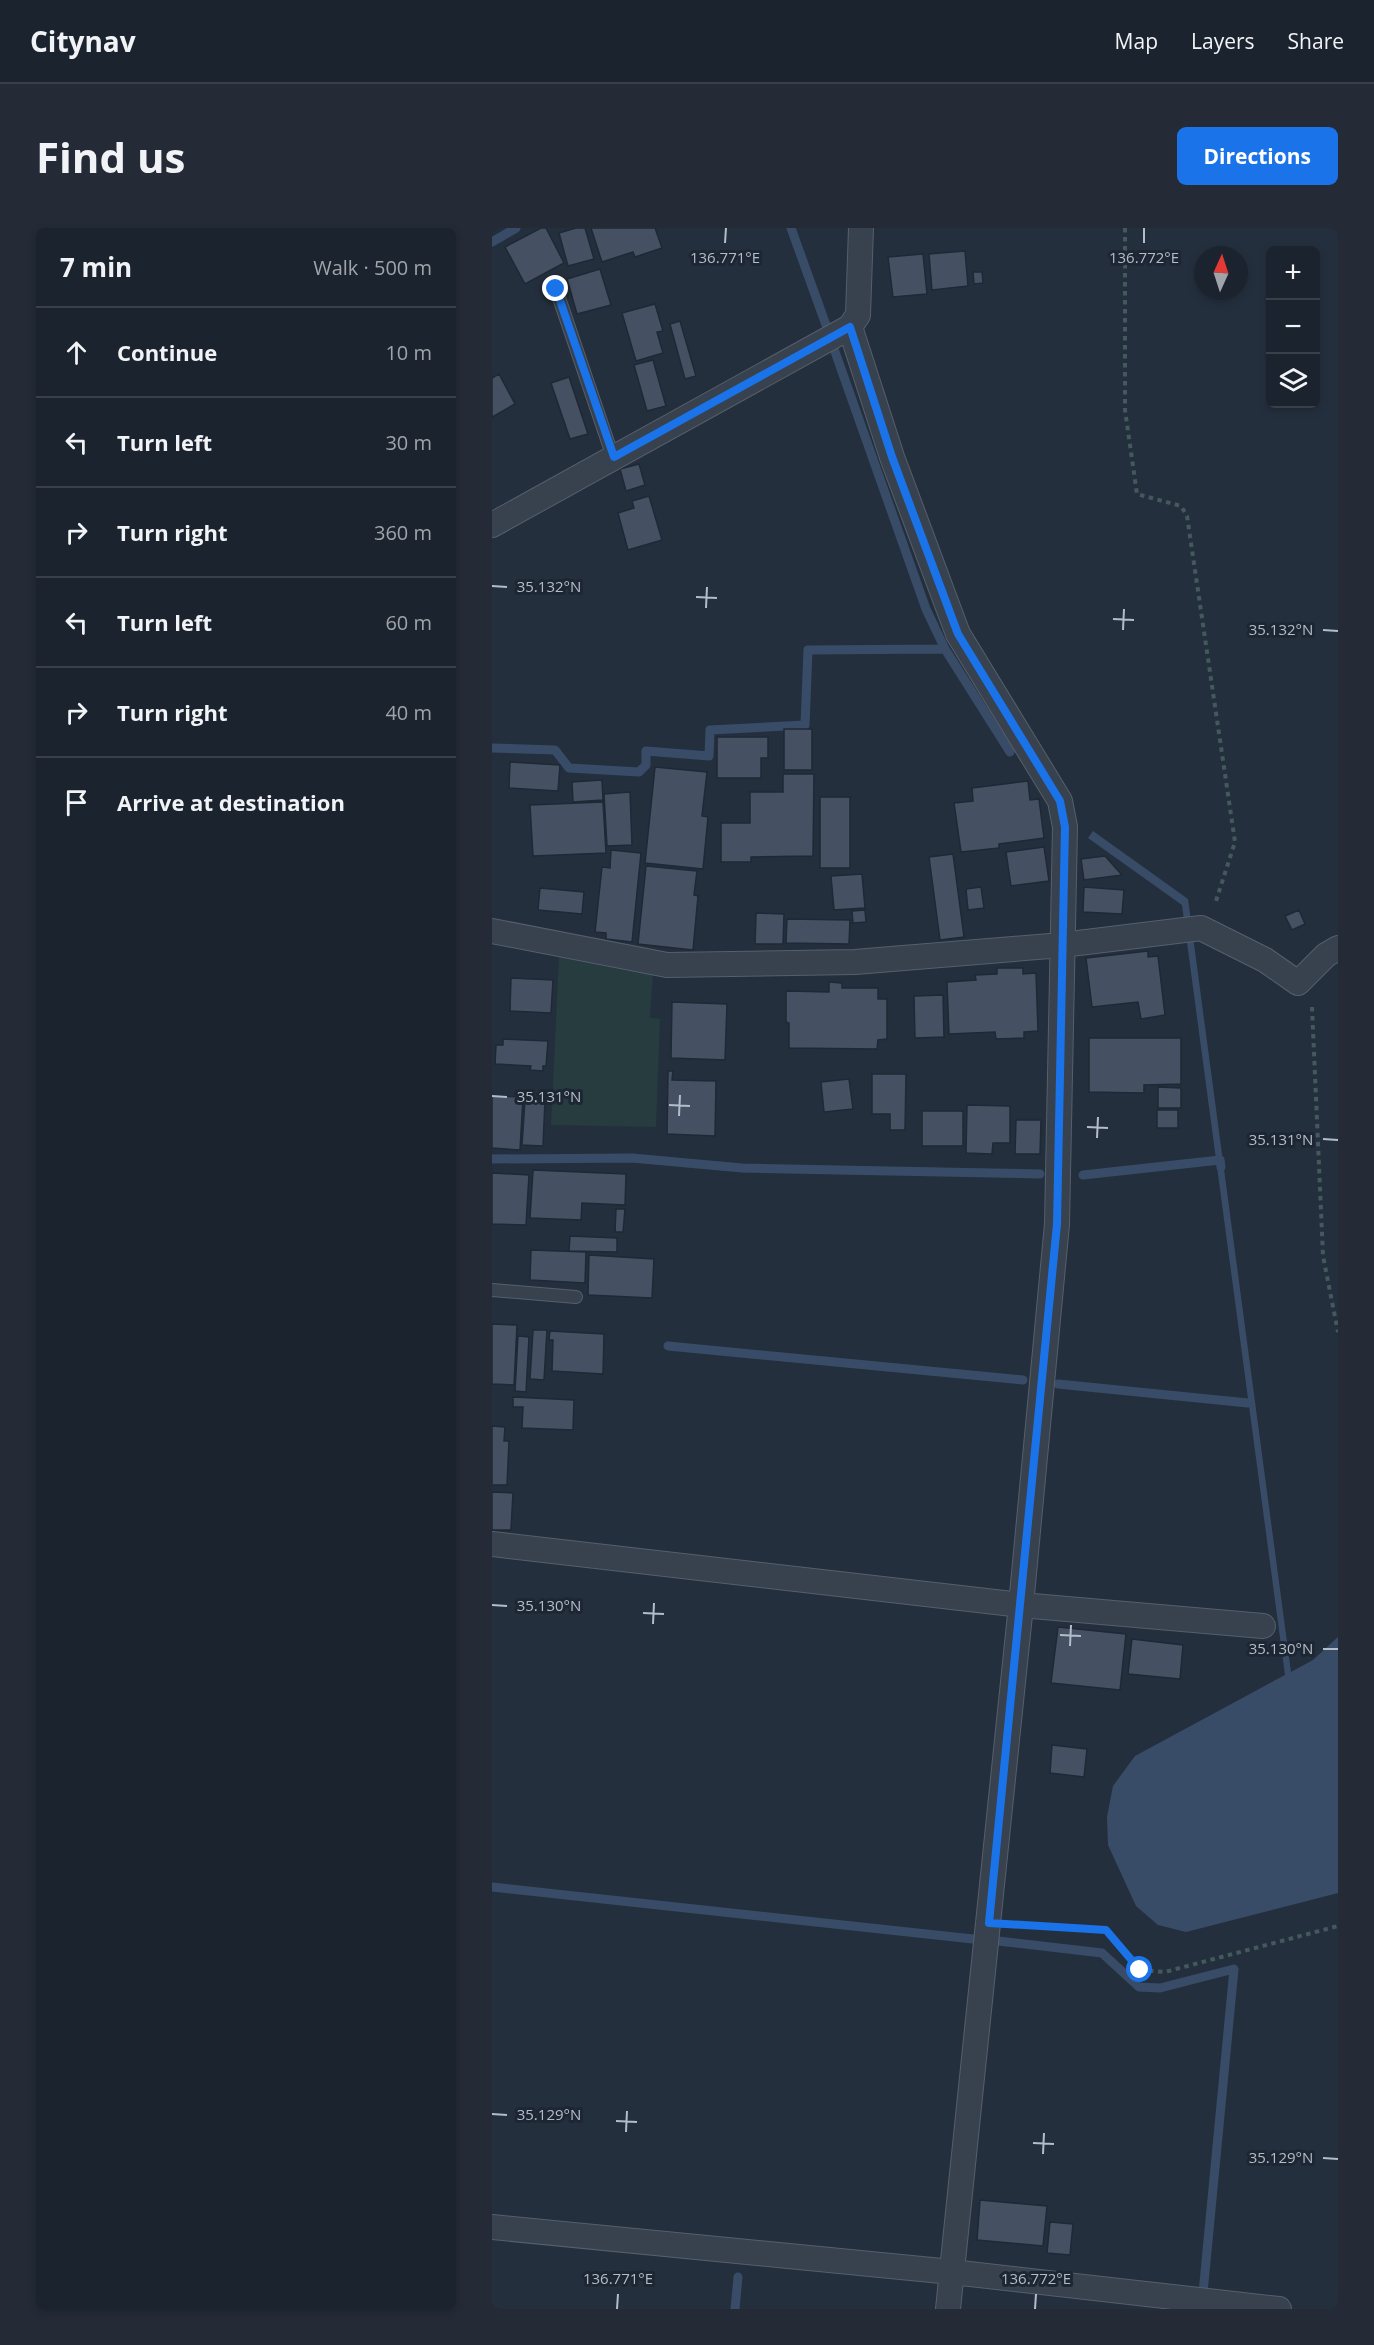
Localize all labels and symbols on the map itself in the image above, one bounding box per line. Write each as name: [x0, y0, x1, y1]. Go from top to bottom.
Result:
north arrow: [1194, 246, 1248, 300]
text: 136.771°E: [690, 247, 760, 267]
text: 136.772°E: [1109, 247, 1179, 267]
route end: [542, 275, 568, 301]
text: 35.132°N: [517, 576, 581, 596]
text: 35.132°N: [1249, 619, 1313, 639]
text: 35.131°N: [517, 1086, 581, 1106]
text: 35.131°N: [1249, 1129, 1313, 1149]
text: 35.130°N: [517, 1595, 581, 1615]
text: 35.130°N: [1249, 1638, 1313, 1658]
route start: [1126, 1956, 1152, 1982]
text: 35.129°N: [517, 2104, 581, 2124]
text: 35.129°N: [1249, 2147, 1313, 2167]
text: 136.771°E: [583, 2268, 653, 2288]
text: 136.772°E: [1001, 2268, 1071, 2288]

